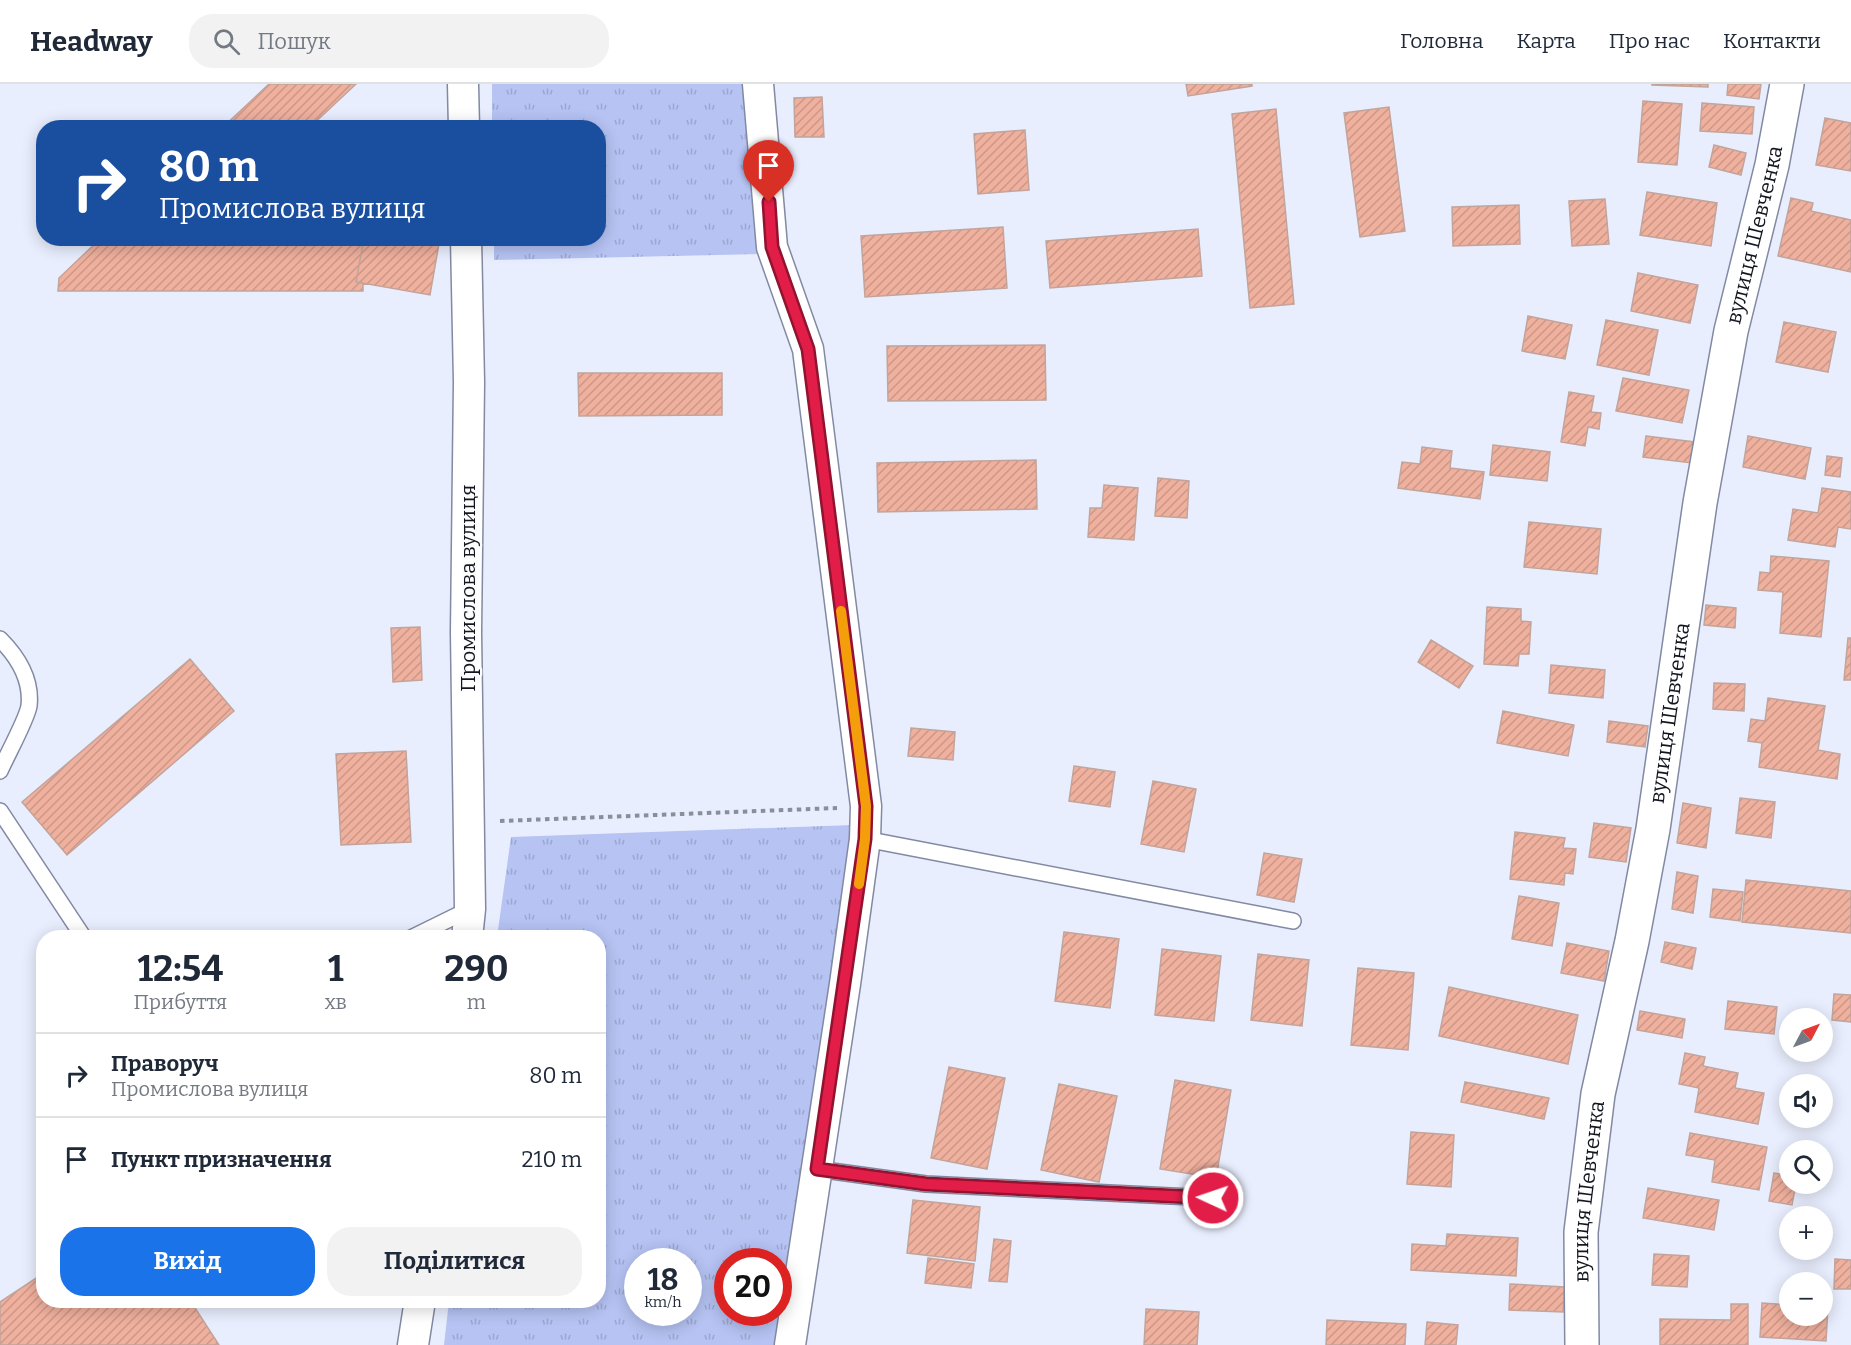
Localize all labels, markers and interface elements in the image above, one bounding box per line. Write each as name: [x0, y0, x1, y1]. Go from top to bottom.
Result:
search box: [189, 14, 609, 68]
text: Headway: [30, 25, 153, 58]
icon: search: [210, 25, 243, 58]
text: Пошук: [258, 28, 331, 55]
text: Головна: [1400, 28, 1484, 54]
text: Карта: [1517, 28, 1576, 54]
text: Про нас: [1609, 28, 1690, 54]
text: Контакти: [1723, 28, 1821, 54]
pin: [743, 140, 794, 202]
text: 80 m: [159, 142, 259, 192]
street label: вулиця Шевченка: [1720, 143, 1788, 327]
icon: right: [60, 144, 138, 222]
icon: arrive: [752, 149, 785, 182]
text: Промислова вулиця: [159, 193, 425, 225]
street label: Промислова вулиця: [455, 484, 481, 692]
street label: вулиця Шевченка: [1644, 620, 1696, 805]
text: 12:54: [137, 947, 223, 991]
text: 1: [328, 947, 343, 991]
text: 290: [444, 947, 509, 991]
text: Прибуття: [133, 990, 227, 1014]
text: хв: [325, 990, 347, 1014]
text: m: [467, 990, 486, 1014]
north arrow: [1779, 1008, 1833, 1062]
map controls: [1779, 1008, 1833, 1326]
text: Праворуч: [111, 1050, 219, 1077]
icon: right: [60, 1059, 93, 1092]
text: 80 m: [529, 1062, 582, 1089]
button: sound: [1779, 1074, 1833, 1128]
text: Промислова вулиця: [111, 1077, 308, 1101]
street label: вулиця Шевченка: [1568, 1099, 1610, 1282]
button: search: [1779, 1140, 1833, 1194]
icon: arrive: [60, 1143, 93, 1176]
text: Пункт призначення: [111, 1146, 332, 1173]
text: 210 m: [522, 1146, 582, 1173]
position arrow: [1181, 1166, 1245, 1230]
button: +: [1779, 1206, 1833, 1260]
button: Вихід: [60, 1227, 315, 1296]
button: Поділитися: [327, 1227, 582, 1296]
speed limit sign: 20: [714, 1248, 792, 1326]
text: 18: [647, 1262, 679, 1298]
button: −: [1779, 1272, 1833, 1326]
text: km/h: [644, 1293, 682, 1311]

